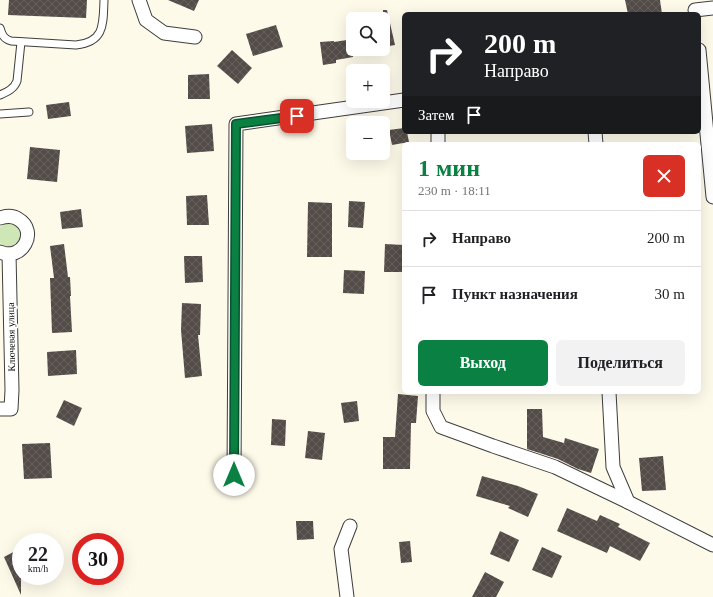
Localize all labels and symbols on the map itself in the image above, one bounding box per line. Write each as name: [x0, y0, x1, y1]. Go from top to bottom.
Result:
pin: [280, 99, 314, 133]
street label: Ключевая улица: [5, 302, 17, 372]
position arrow: [213, 454, 255, 496]
speed limit sign: 30: [72, 533, 124, 585]

